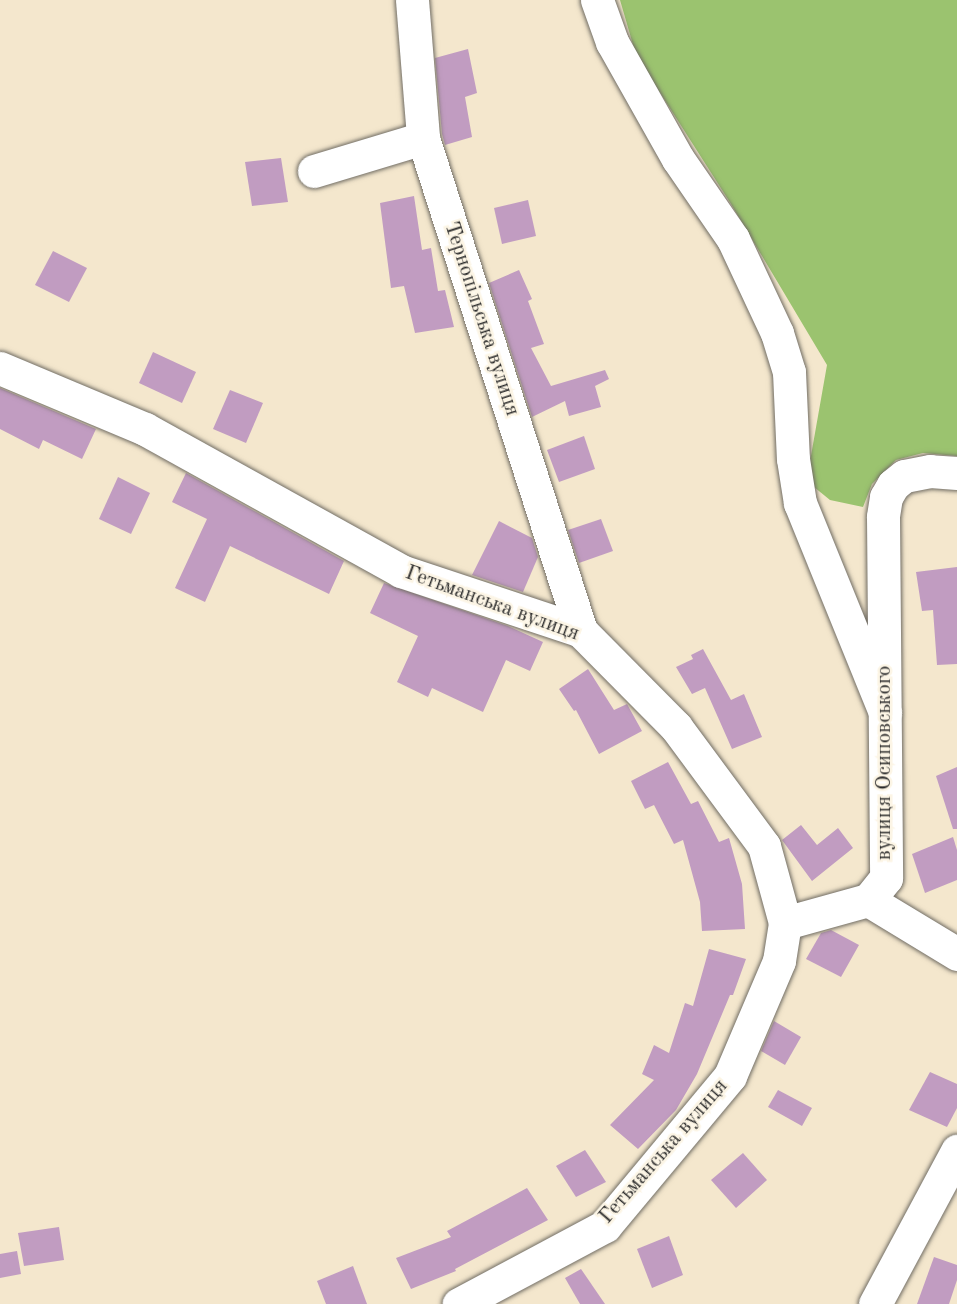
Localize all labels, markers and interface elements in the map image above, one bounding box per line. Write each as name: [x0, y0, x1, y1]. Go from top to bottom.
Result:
street label: Тернопільська вулиця: [438, 219, 524, 419]
street label: Гетьманська вулиця: [402, 561, 582, 647]
street label: вулиця Осиповського: [872, 666, 898, 860]
street label: Гетьманська вулиця: [594, 1075, 734, 1229]

